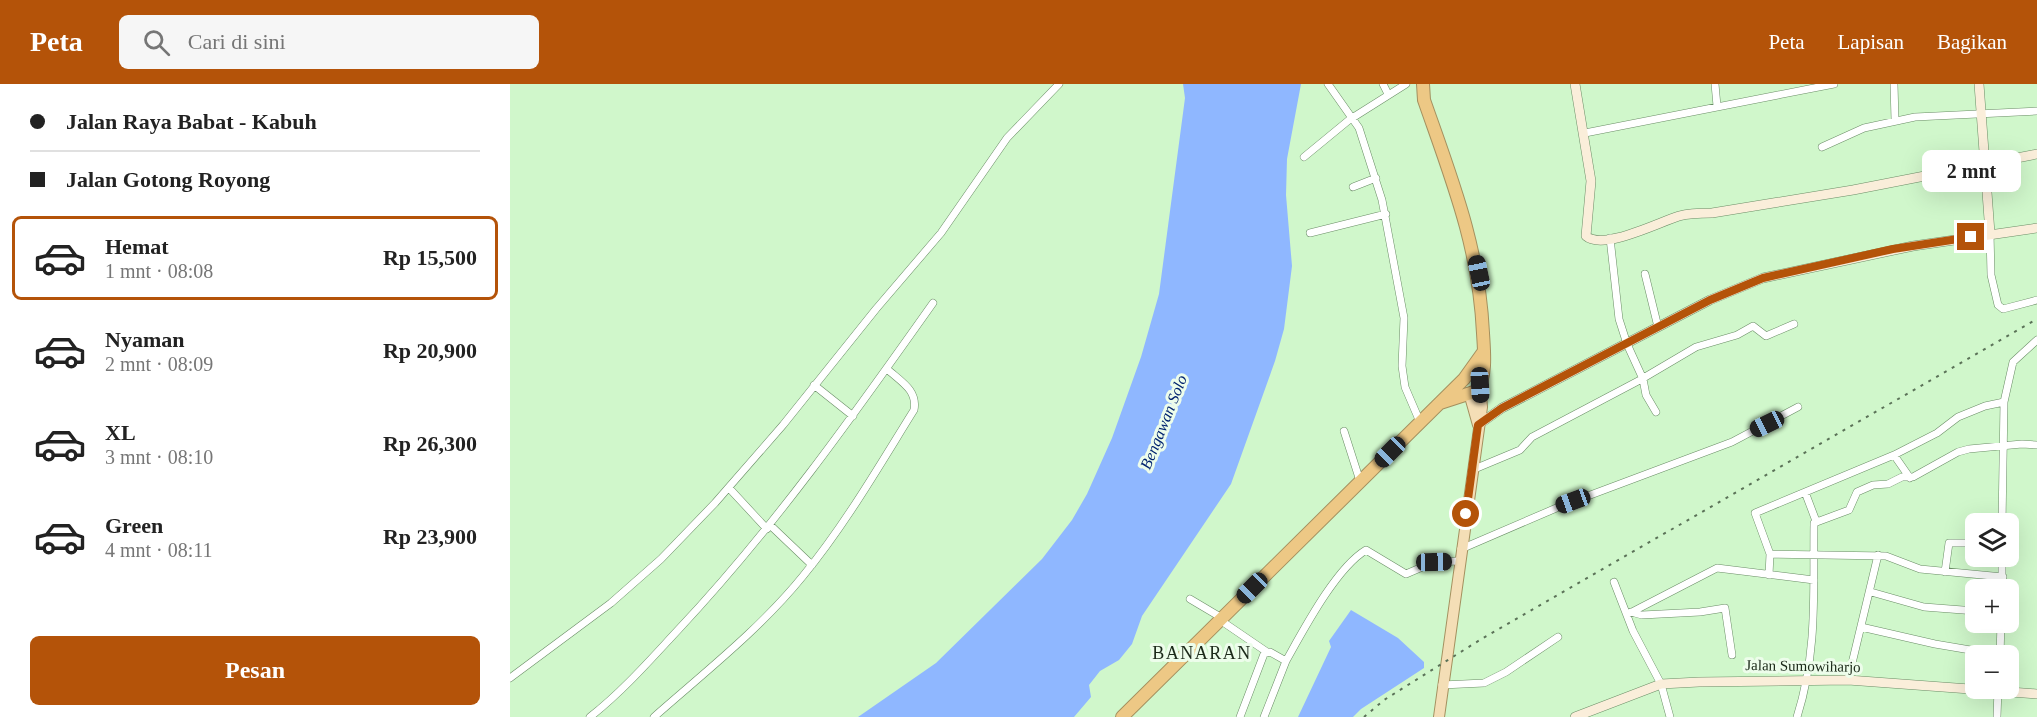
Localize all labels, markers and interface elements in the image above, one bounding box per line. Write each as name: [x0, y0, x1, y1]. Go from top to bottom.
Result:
search box: [119, 15, 539, 69]
text: Peta: [30, 26, 83, 57]
icon: search: [140, 26, 173, 59]
text: Cari di sini: [188, 29, 286, 54]
text: Peta: [1768, 30, 1805, 54]
text: Lapisan: [1838, 30, 1904, 54]
text: Bagikan: [1937, 30, 2007, 54]
text: Jalan Raya Babat - Kabuh: [66, 109, 317, 134]
callout: 2 mnt: [1922, 150, 2020, 192]
text: 2 mnt: [1947, 160, 1996, 182]
text: Jalan Gotong Royong: [66, 167, 270, 192]
route end: [1957, 223, 1984, 250]
icon: car: [33, 231, 87, 285]
text: Hemat: [105, 234, 169, 259]
text: Rp 15,500: [383, 245, 477, 270]
car: [1466, 254, 1492, 292]
text: 1 mnt · 08:08: [105, 260, 213, 282]
icon: car: [33, 324, 87, 378]
text: Nyaman: [105, 327, 184, 352]
text: Rp 20,900: [383, 338, 477, 363]
text: 2 mnt · 08:09: [105, 353, 213, 375]
car: [1470, 367, 1490, 403]
water label: Bengawan Solo: [1137, 373, 1191, 472]
car: [1747, 408, 1787, 440]
icon: car: [33, 417, 87, 471]
text: XL: [105, 420, 136, 445]
text: Rp 26,300: [383, 431, 477, 456]
car: [1371, 433, 1409, 471]
text: 3 mnt · 08:10: [105, 446, 213, 468]
car: [1553, 486, 1593, 516]
route start: [1452, 500, 1479, 527]
icon: car: [33, 510, 87, 564]
text: Green: [105, 513, 163, 538]
map controls: [1965, 513, 2019, 699]
button: layers: [1965, 513, 2019, 567]
text: Rp 23,900: [383, 524, 477, 549]
text: 4 mnt · 08:11: [105, 539, 213, 561]
car: [1416, 553, 1452, 571]
car: [1233, 569, 1271, 607]
button: +: [1965, 579, 2019, 633]
button: Pesan: [30, 636, 480, 705]
district label: BANARAN: [1152, 643, 1252, 663]
button: −: [1965, 645, 2019, 699]
street label: Jalan Sumowiharjo: [1745, 657, 1861, 675]

